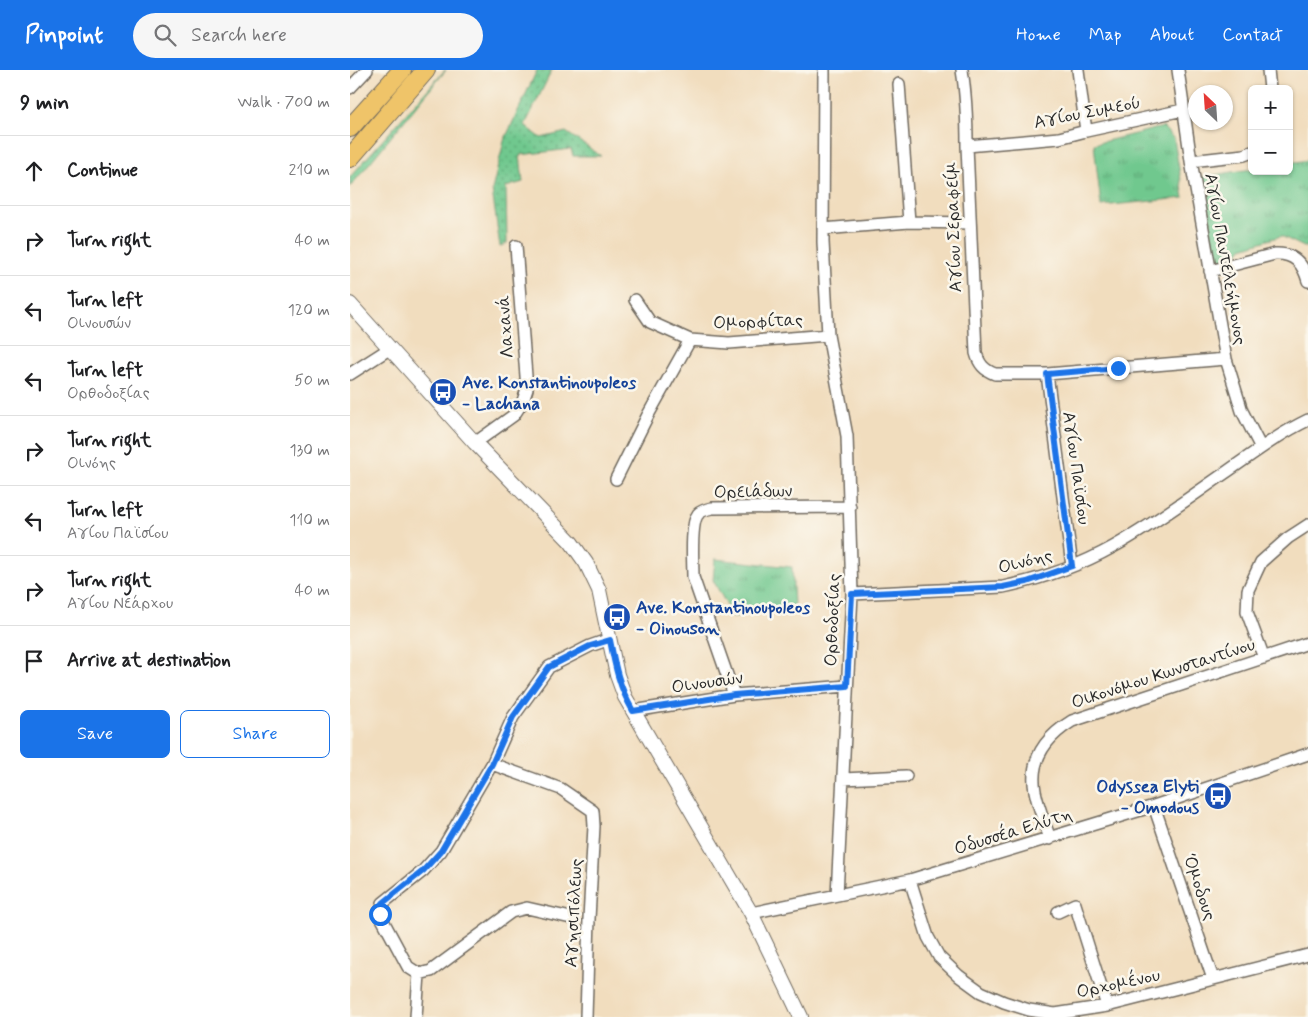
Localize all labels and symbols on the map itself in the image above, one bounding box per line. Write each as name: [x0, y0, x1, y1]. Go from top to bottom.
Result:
north arrow: [1188, 85, 1233, 130]
street label: Αγίου Συμεού: [1032, 91, 1143, 135]
street label: Αγίου Σεραφείμ: [940, 161, 968, 293]
street label: Αγίου Παντελεήμονος: [1198, 171, 1252, 347]
street label: Λαχανά: [492, 295, 520, 359]
street label: Ομορφίτας: [713, 308, 804, 336]
route end: [1107, 357, 1130, 380]
place label: Ave. Konstantinoupoleos - Lachana: [462, 371, 636, 416]
bus stop icon: Ave. Konstantinoupoleos - Lachana: [428, 377, 458, 407]
street label: Αγίου Παϊσίου: [1056, 410, 1096, 526]
street label: Ορειάδων: [713, 479, 793, 505]
street label: Οινόης: [996, 544, 1055, 580]
street label: Ορθοδοξίας: [819, 573, 847, 667]
place label: Ave. Konstantinoupoleos - Oinouson: [636, 596, 810, 641]
bus stop icon: Ave. Konstantinoupoleos - Oinouson: [602, 602, 632, 632]
street label: Οικονόμου Κωνσταντίνου: [1068, 633, 1258, 715]
street label: Οινουσών: [670, 666, 745, 700]
place label: Odyssea Elyti - Omodous: [1096, 775, 1199, 820]
bus stop icon: Odyssea Elyti - Omodous: [1203, 781, 1233, 811]
street label: Οδυσσέα Ελύτη: [951, 802, 1075, 861]
street label: Όμοδους: [1177, 851, 1222, 924]
street label: Αγησιπόλεως: [559, 858, 589, 968]
route start: [369, 903, 392, 926]
street label: Ορχομένου: [1074, 962, 1162, 1005]

